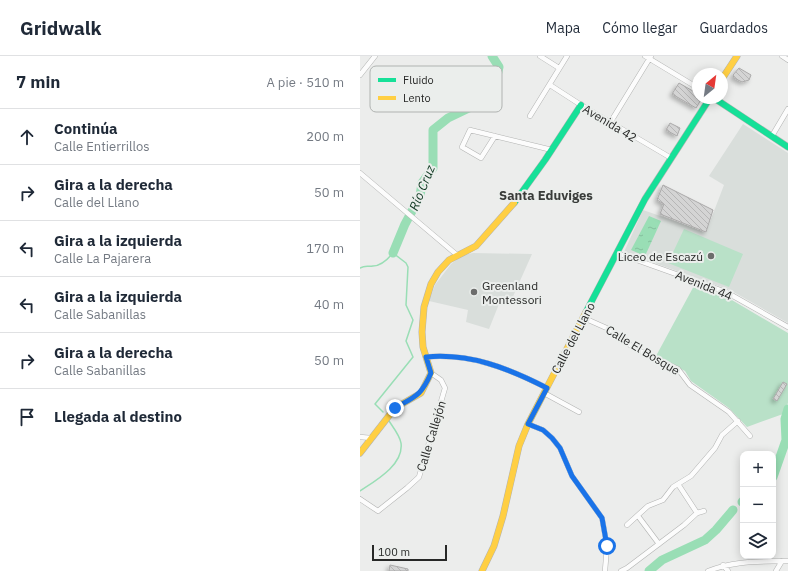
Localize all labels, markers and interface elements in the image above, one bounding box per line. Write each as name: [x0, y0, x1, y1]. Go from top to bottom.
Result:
text: Gridwalk: [20, 16, 102, 40]
text: Mapa: [546, 19, 580, 37]
text: Cómo llegar: [602, 19, 677, 37]
text: Guardados: [699, 19, 768, 37]
legend: [370, 66, 502, 112]
north arrow: [692, 68, 728, 104]
text: 7 min: [16, 71, 60, 93]
text: Fluido: [403, 73, 434, 87]
text: A pie · 510 m: [266, 74, 344, 91]
text: Lento: [403, 91, 431, 105]
street label: Avenida 42: [580, 101, 640, 145]
text: Continúa: [54, 119, 118, 138]
icon: ahead: [16, 126, 38, 148]
text: 200 m: [306, 128, 344, 145]
text: Calle Entierrillos: [54, 138, 150, 155]
water label: Río Cruz: [405, 163, 439, 213]
text: Gira a la derecha: [54, 175, 173, 194]
icon: right: [16, 182, 38, 204]
text: 50 m: [314, 184, 344, 201]
district label: Santa Eduviges: [499, 187, 593, 204]
text: Calle del Llano: [54, 194, 139, 211]
text: Gira a la izquierda: [54, 231, 182, 250]
icon: left: [16, 238, 38, 260]
text: 170 m: [306, 240, 344, 257]
place label: Liceo de Escazú: [618, 249, 703, 264]
text: Calle La Pajarera: [54, 250, 151, 267]
marker: Liceo de Escazú: [706, 251, 716, 261]
street label: Avenida 44: [673, 267, 735, 303]
place label: Greenland Montessori: [482, 278, 542, 307]
text: Gira a la izquierda: [54, 287, 182, 306]
marker: Greenland Montessori: [469, 287, 479, 297]
icon: left: [16, 294, 38, 316]
text: 40 m: [314, 296, 344, 313]
street label: Calle del Llano: [548, 300, 598, 376]
text: Calle Sabanillas: [54, 306, 146, 323]
street label: Calle El Bosque: [603, 322, 683, 378]
text: Gira a la derecha: [54, 343, 173, 362]
icon: right: [16, 350, 38, 372]
text: 50 m: [314, 352, 344, 369]
text: Calle Sabanillas: [54, 362, 146, 379]
route end: [386, 399, 404, 417]
street label: Calle Callejón: [413, 399, 449, 473]
icon: arrive: [16, 406, 38, 428]
text: Llegada al destino: [54, 407, 182, 426]
map controls: [740, 451, 776, 559]
button: +: [740, 451, 776, 487]
button: −: [740, 487, 776, 523]
button: layers: [740, 523, 776, 559]
route start: [598, 537, 616, 555]
scale bar: [372, 543, 447, 562]
text: 100 m: [378, 545, 410, 559]

